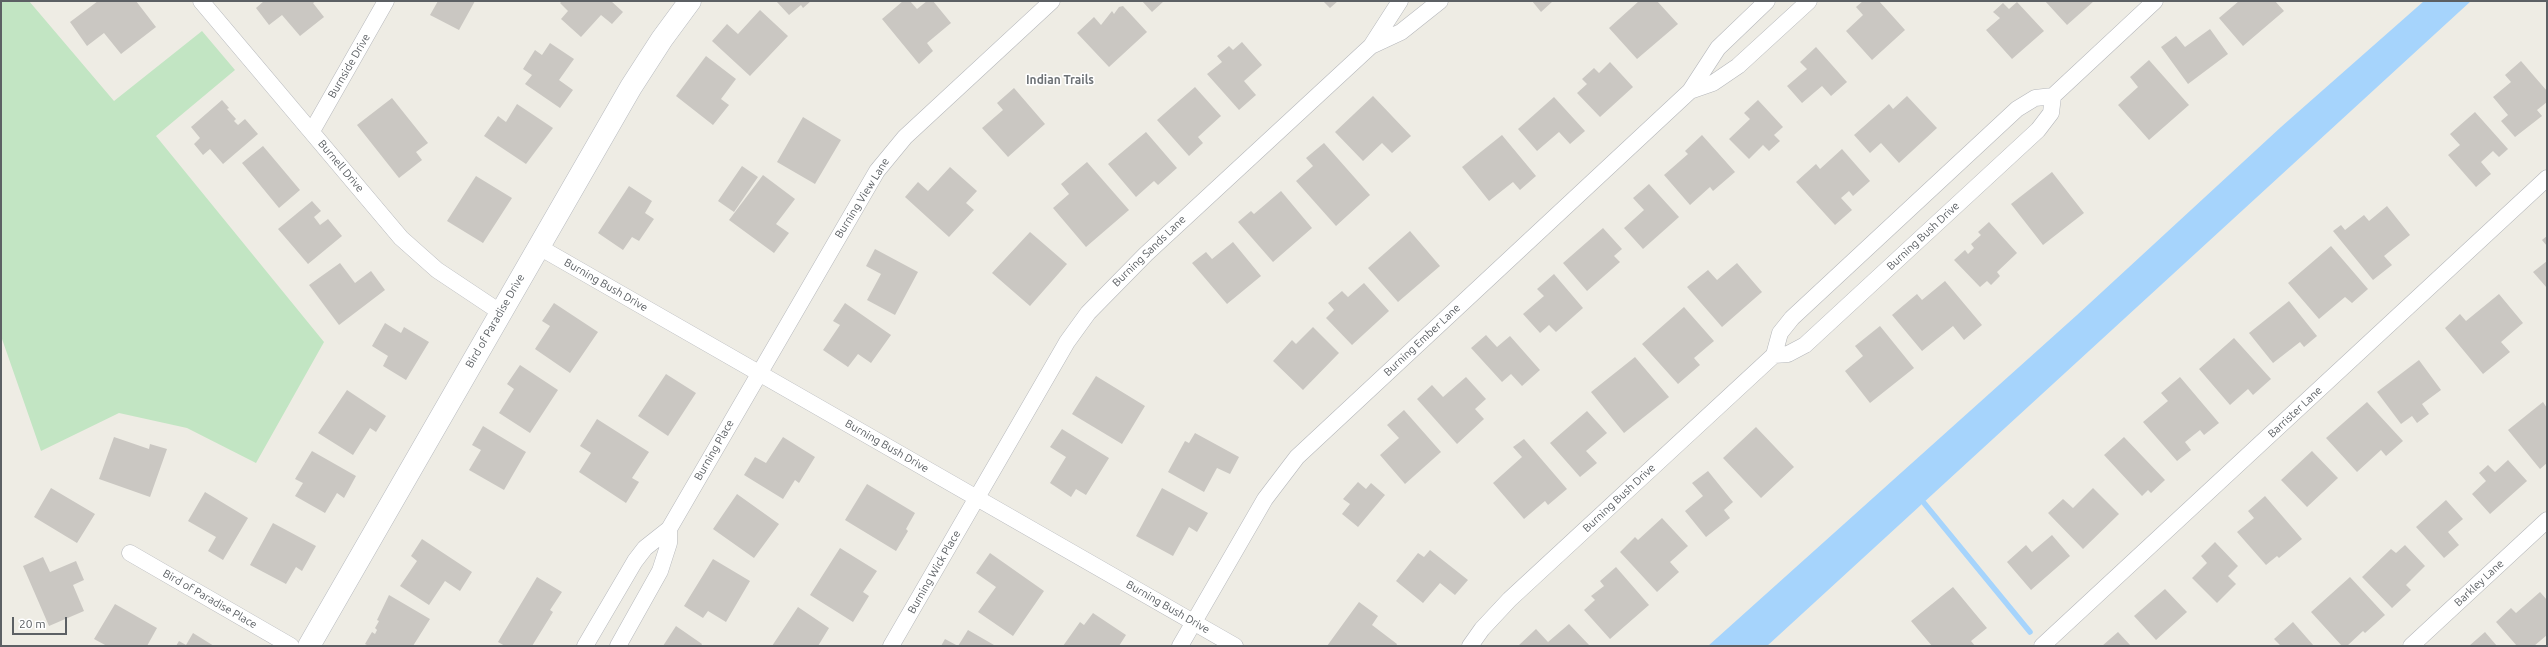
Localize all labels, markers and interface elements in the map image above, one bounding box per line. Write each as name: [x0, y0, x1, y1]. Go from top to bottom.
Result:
street label: Burnside Drive: [325, 31, 373, 101]
district label: Indian Trails: [1026, 73, 1094, 87]
street label: Burnell Drive: [315, 137, 367, 195]
street label: Burning View Lane: [832, 155, 892, 241]
street label: Burning Bush Drive: [1884, 199, 1962, 273]
street label: Burning Sands Lane: [1110, 213, 1188, 289]
street label: Burning Bush Drive: [562, 256, 650, 314]
street label: Bird of Paradise Drive: [463, 272, 527, 370]
street label: Burning Ember Lane: [1381, 301, 1463, 379]
street label: Barrister Lane: [2265, 384, 2325, 440]
street label: Burning Place: [691, 417, 737, 483]
street label: Burning Bush Drive: [843, 417, 931, 475]
street label: Burning Bush Drive: [1580, 461, 1658, 535]
street label: Burning Wick Place: [905, 528, 963, 616]
street label: Barkley Lane: [2452, 557, 2506, 609]
street label: Bird of Paradise Place: [161, 567, 259, 631]
street label: Burning Bush Drive: [1124, 578, 1212, 636]
scale bar: [14, 609, 69, 635]
text: 20 m: [19, 617, 46, 630]

